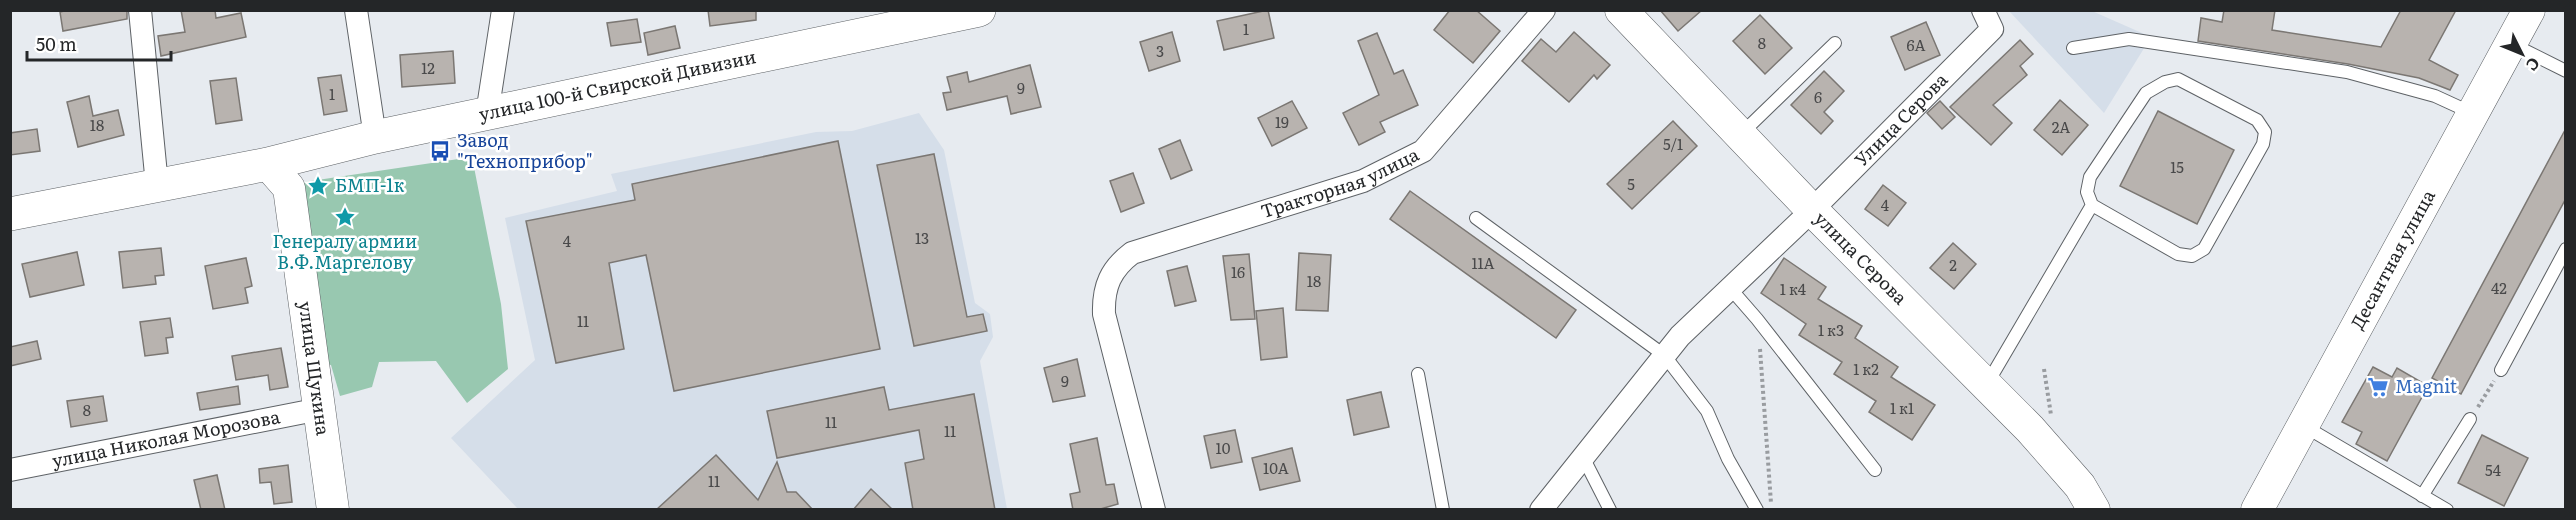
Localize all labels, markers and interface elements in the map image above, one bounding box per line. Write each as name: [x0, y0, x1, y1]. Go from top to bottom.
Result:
house number: 1: [1243, 17, 1249, 40]
scale bar: [27, 24, 171, 62]
north arrow: [2492, 24, 2552, 84]
text: 50 m: [36, 30, 77, 57]
house number: 8: [1758, 31, 1766, 54]
house number: 6А: [1906, 33, 1926, 56]
house number: 3: [1156, 39, 1164, 62]
street label: улица 100-й Свирской Дивизии: [476, 42, 758, 127]
text: С: [2521, 53, 2546, 77]
house number: 12: [421, 56, 435, 79]
street label: Улица Серова: [1848, 66, 1953, 172]
house number: 9: [1017, 76, 1025, 99]
house number: 1: [329, 82, 335, 105]
house number: 6: [1814, 85, 1822, 108]
house number: 19: [1275, 110, 1289, 133]
house number: 18: [90, 113, 104, 136]
house number: 2А: [2052, 115, 2070, 138]
place label: Завод "Техноприбор": [457, 126, 593, 174]
house number: 5/1: [1663, 132, 1683, 155]
bus stop icon: Завод "Техноприбор": [428, 139, 452, 163]
street label: Тракторная улица: [1257, 140, 1423, 224]
house number: 15: [2170, 155, 2184, 178]
place label: БМП-1к: [335, 171, 405, 198]
house number: 5: [1627, 172, 1635, 195]
place icon: БМП-1к: [306, 174, 330, 198]
street label: Десантная улица: [2343, 184, 2441, 334]
house number: 4: [1881, 193, 1889, 216]
place icon: Генералу армии В.Ф.Маргелову: [333, 205, 357, 229]
street label: улица Серова: [1809, 205, 1914, 310]
house number: 13: [915, 226, 929, 249]
place label: Генералу армии В.Ф.Маргелову: [273, 227, 417, 275]
house number: 4: [563, 229, 571, 252]
house number: 11А: [1471, 251, 1495, 274]
house number: 2: [1949, 253, 1957, 276]
house number: 16: [1231, 260, 1245, 283]
house number: 18: [1307, 269, 1321, 292]
house number: 42: [2491, 276, 2507, 299]
house number: 1 к4: [1780, 277, 1806, 300]
street label: улица Щукина: [293, 299, 338, 437]
house number: 11: [577, 309, 589, 332]
house number: 1 к3: [1818, 318, 1844, 341]
house number: 1 к2: [1853, 357, 1879, 380]
house number: 9: [1061, 369, 1069, 392]
place label: Magnit: [2395, 372, 2458, 399]
supermarket icon: Magnit: [2366, 375, 2390, 399]
house number: 1 к1: [1890, 396, 1914, 419]
house number: 8: [83, 398, 91, 421]
street label: улица Николая Морозова: [49, 402, 282, 473]
house number: 11: [825, 410, 837, 433]
house number: 11: [944, 419, 956, 442]
house number: 10: [1216, 436, 1231, 459]
house number: 10А: [1263, 456, 1289, 479]
house number: 54: [2485, 458, 2501, 481]
house number: 11: [708, 469, 720, 492]

